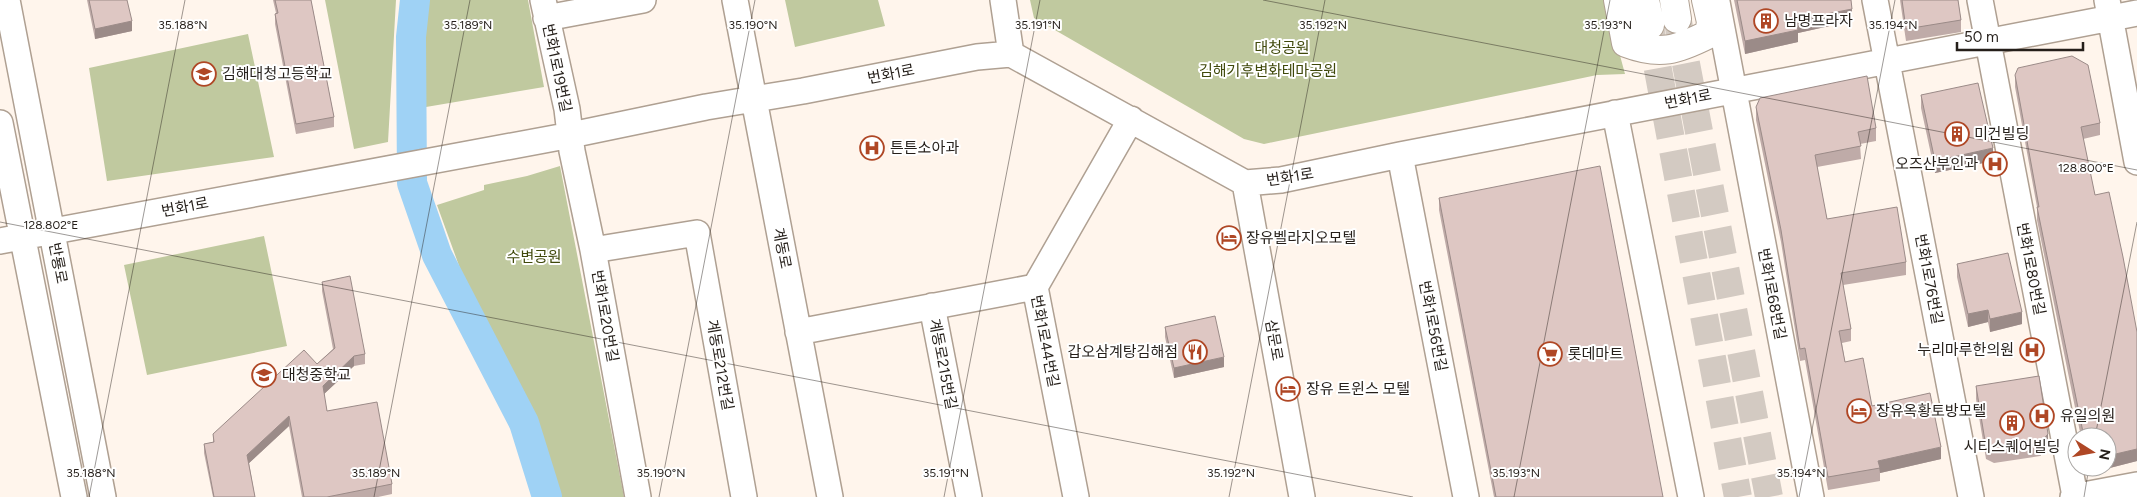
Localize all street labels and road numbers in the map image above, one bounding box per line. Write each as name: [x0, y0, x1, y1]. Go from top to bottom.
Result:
street label: 번화1로19번길: [539, 22, 575, 114]
street label: 번화1로: [866, 61, 916, 87]
street label: 번화1로: [1663, 86, 1713, 112]
street label: 번화1로: [1265, 164, 1315, 190]
street label: 번화1로: [160, 194, 210, 220]
street label: 번화1로80번길: [2013, 221, 2049, 317]
street label: 계동로: [769, 226, 795, 270]
street label: 번화1로76번길: [1911, 232, 1947, 326]
street label: 반룡로: [45, 241, 71, 285]
street label: 번화1로68번길: [1754, 247, 1790, 341]
street label: 번화1로20번길: [588, 269, 622, 363]
street label: 번화1로56번길: [1415, 279, 1451, 373]
street label: 번화1로44번길: [1027, 293, 1063, 389]
street label: 계동로215번길: [925, 317, 961, 411]
street label: 계동로212번길: [703, 318, 737, 412]
street label: 삼문로: [1262, 318, 1286, 362]

